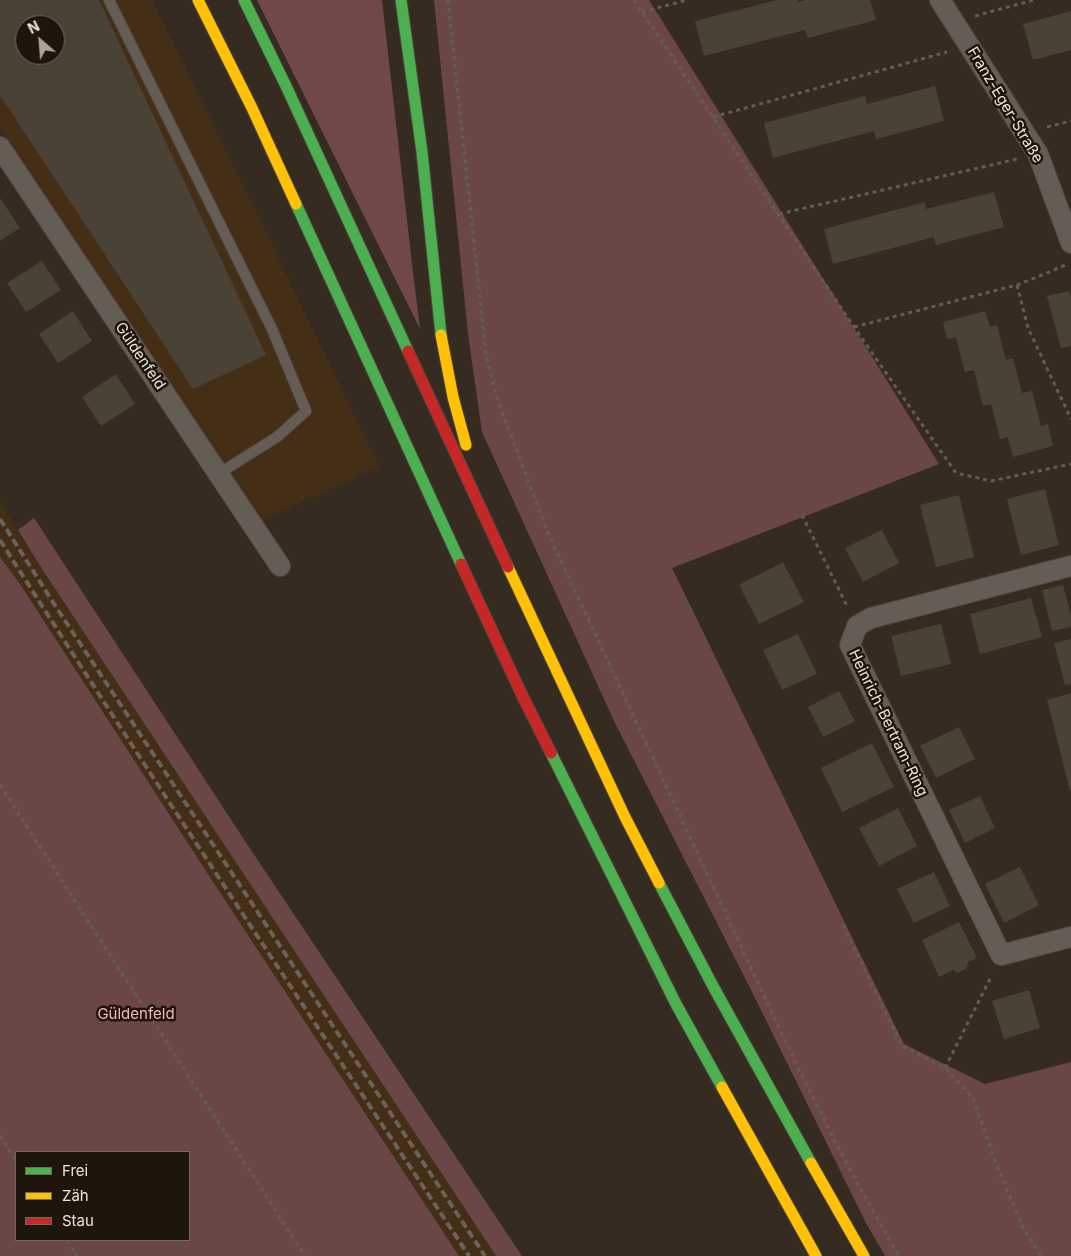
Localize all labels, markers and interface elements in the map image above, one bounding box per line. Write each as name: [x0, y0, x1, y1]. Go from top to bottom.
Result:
north arrow: [15, 15, 65, 65]
text: N: [25, 17, 42, 37]
street label: Franz-Eger-Straße: [963, 44, 1047, 166]
street label: Güldenfeld: [111, 319, 169, 393]
street label: Heinrich-Bertram-Ring: [845, 647, 931, 799]
park label: Güldenfeld: [97, 1005, 175, 1023]
legend: [15, 1151, 190, 1241]
text: Frei: [62, 1161, 88, 1180]
text: Zäh: [62, 1186, 89, 1205]
text: Stau: [62, 1211, 94, 1230]

